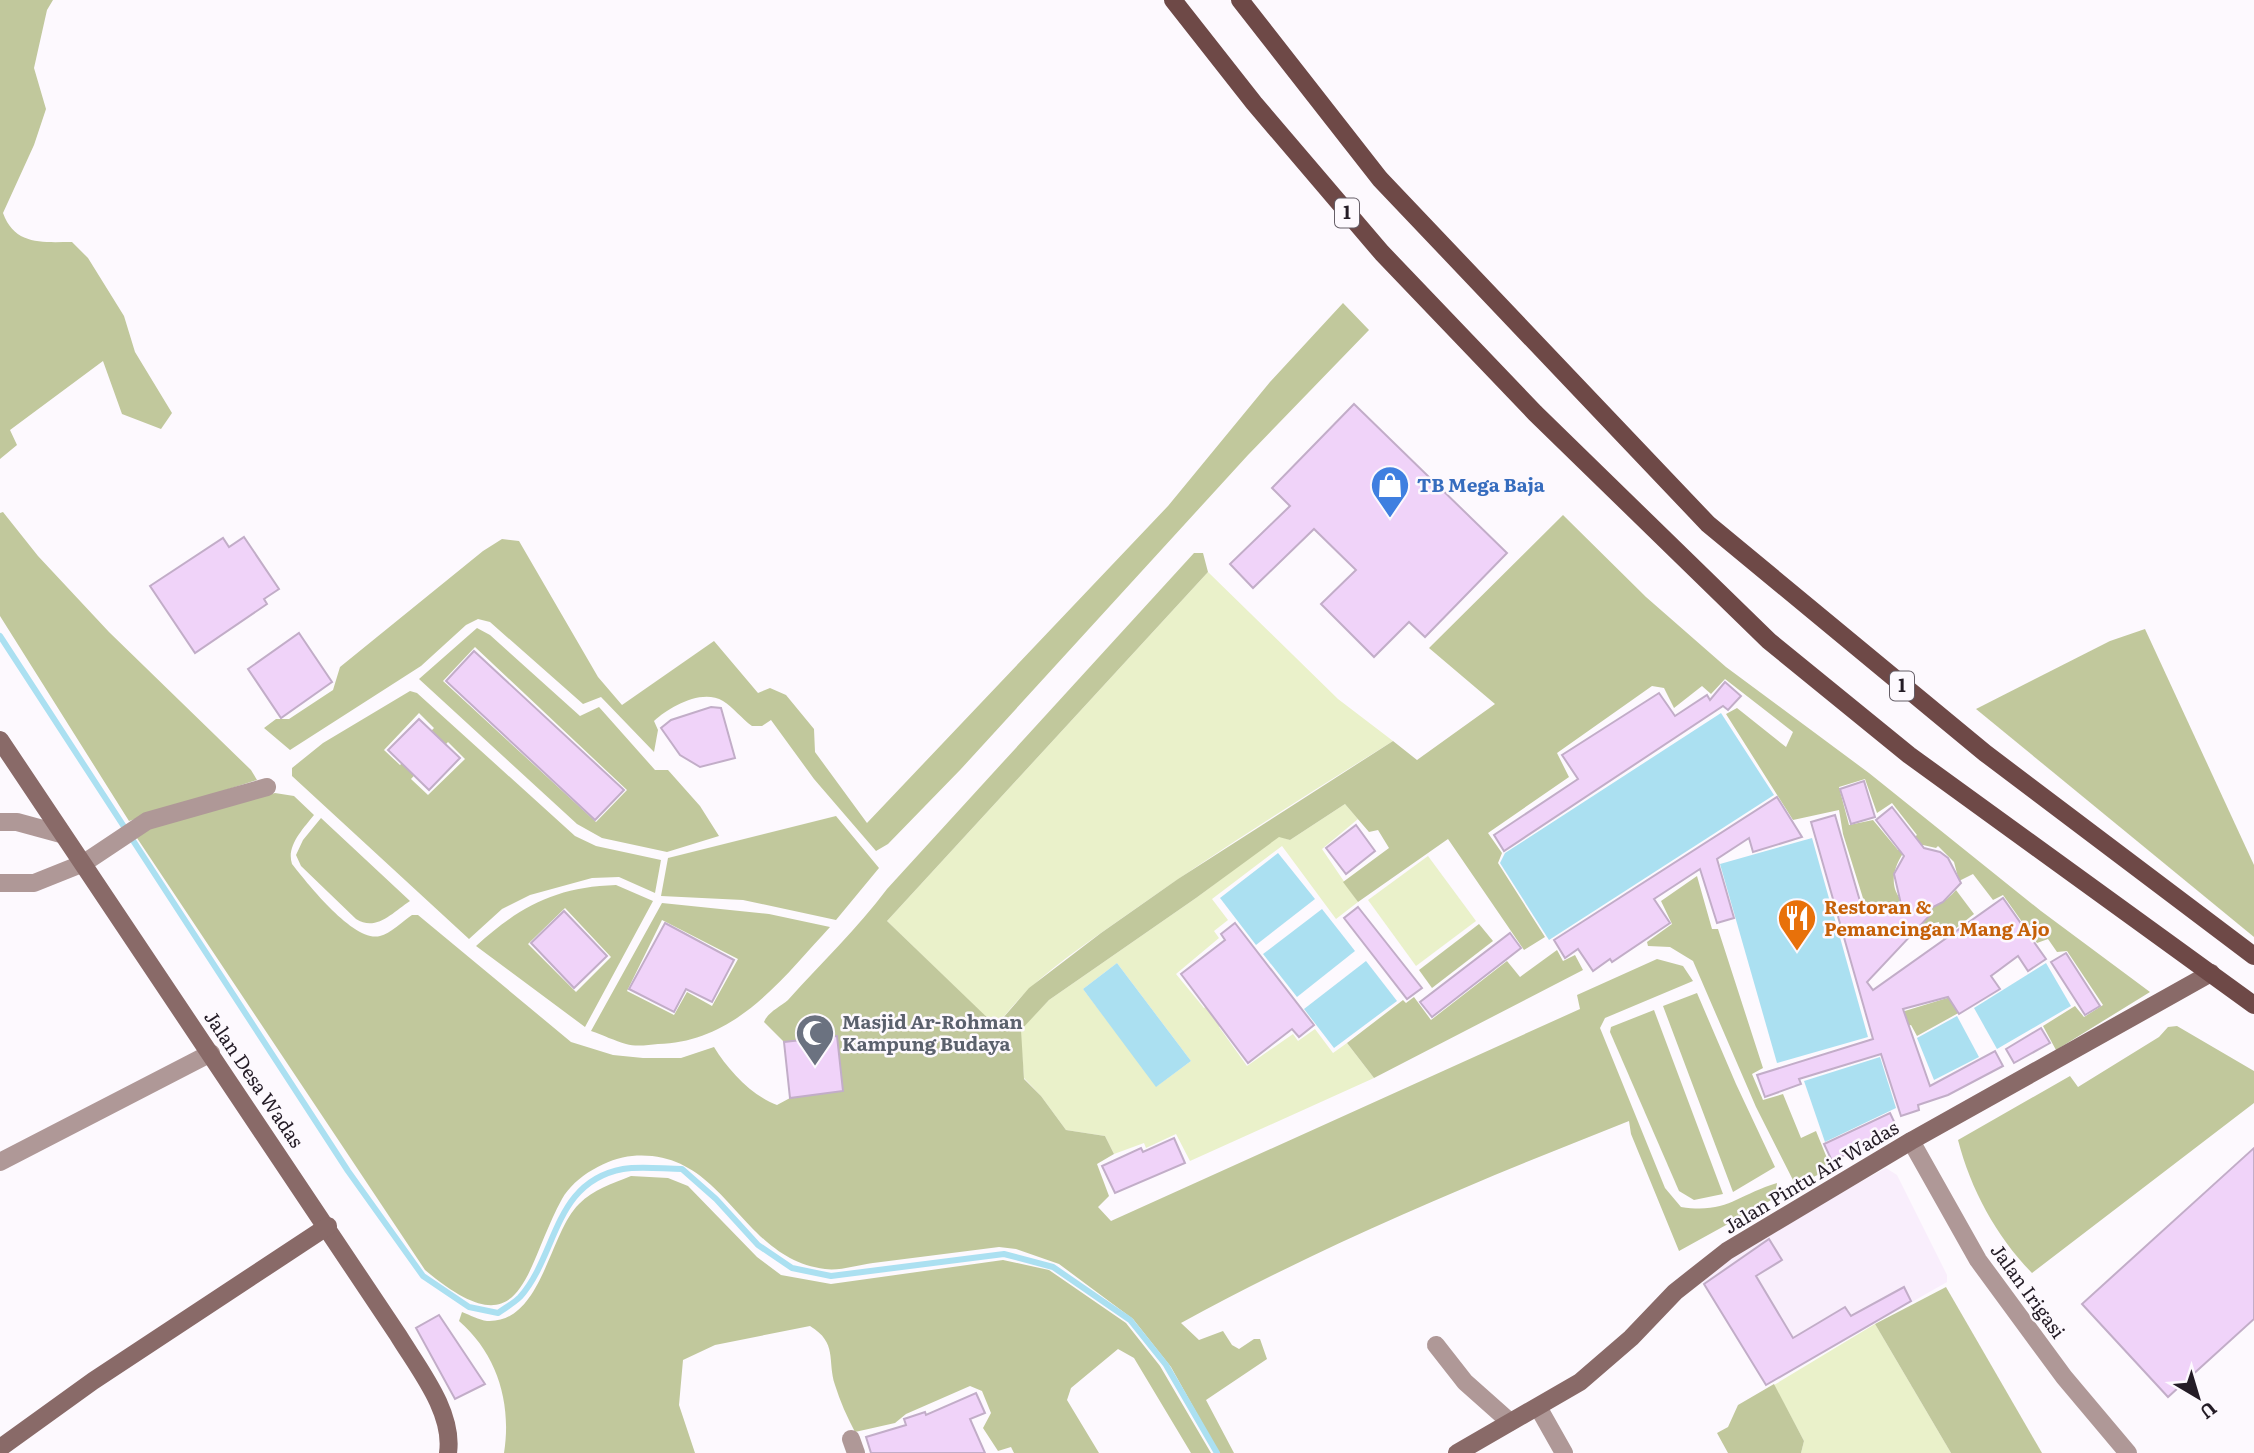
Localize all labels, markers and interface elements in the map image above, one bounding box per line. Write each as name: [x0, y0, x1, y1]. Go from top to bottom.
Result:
road number: 1: [1335, 198, 1359, 228]
shop icon: TB Mega Baja: [1369, 464, 1411, 519]
place label: TB Mega Baja: [1417, 470, 1545, 498]
road number: 1: [1890, 672, 1914, 700]
place label: Restoran & Pemancingan Mang Ajo: [1824, 892, 2050, 942]
restaurant icon: Restoran & Pemancingan Mang Ajo: [1776, 897, 1818, 952]
street label: Jalan Desa Wadas: [198, 1004, 312, 1153]
place label: Masjid Ar-Rohman Kampung Budaya: [842, 1007, 1023, 1057]
mosque icon: Masjid Ar-Rohman Kampung Budaya: [794, 1012, 836, 1067]
street label: Jalan Pintu Air Wadas: [1718, 1112, 1904, 1240]
street label: Jalan Irigasi: [1985, 1237, 2073, 1344]
north arrow: [2163, 1362, 2233, 1432]
text: U: [2195, 1396, 2224, 1427]

